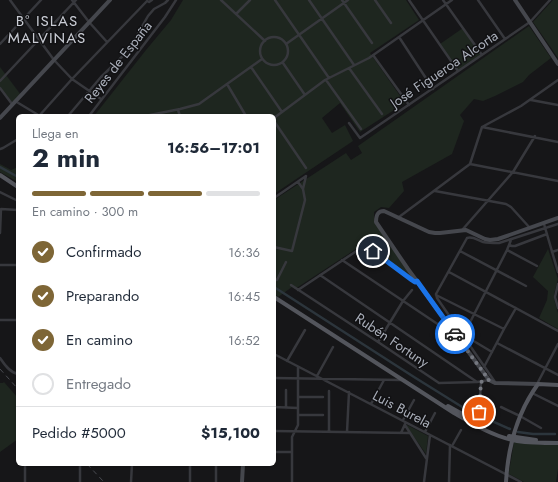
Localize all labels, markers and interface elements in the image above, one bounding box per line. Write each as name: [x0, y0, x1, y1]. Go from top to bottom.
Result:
district label: B° ISLAS MALVINAS: [8, 10, 86, 49]
street label: Reyes de España: [80, 17, 156, 107]
street label: José Figueroa Alcorta: [384, 25, 502, 114]
text: Llega en: [32, 124, 79, 143]
text: 16:56–17:01: [167, 137, 260, 159]
text: 2 min: [32, 139, 100, 177]
text: En camino · 300 m: [32, 202, 138, 221]
pin: [356, 234, 390, 268]
icon: home: [362, 240, 384, 262]
icon: check: [32, 241, 54, 263]
text: Confirmado: [66, 241, 141, 263]
text: 16:36: [228, 243, 260, 262]
icon: check: [32, 285, 54, 307]
text: Preparando: [66, 285, 139, 307]
text: 16:45: [228, 287, 260, 306]
street label: Rubén Fortuny: [351, 308, 434, 373]
courier: [435, 314, 475, 354]
icon: car: [444, 323, 466, 345]
icon: check: [32, 329, 54, 351]
text: En camino: [66, 329, 133, 351]
text: 16:52: [228, 331, 260, 350]
text: Entregado: [66, 373, 131, 395]
street label: Luis Burela: [369, 385, 435, 433]
pin: [462, 395, 496, 429]
icon: bag: [468, 401, 490, 423]
text: Pedido #5000: [32, 422, 126, 444]
text: $15,100: [201, 422, 260, 444]

